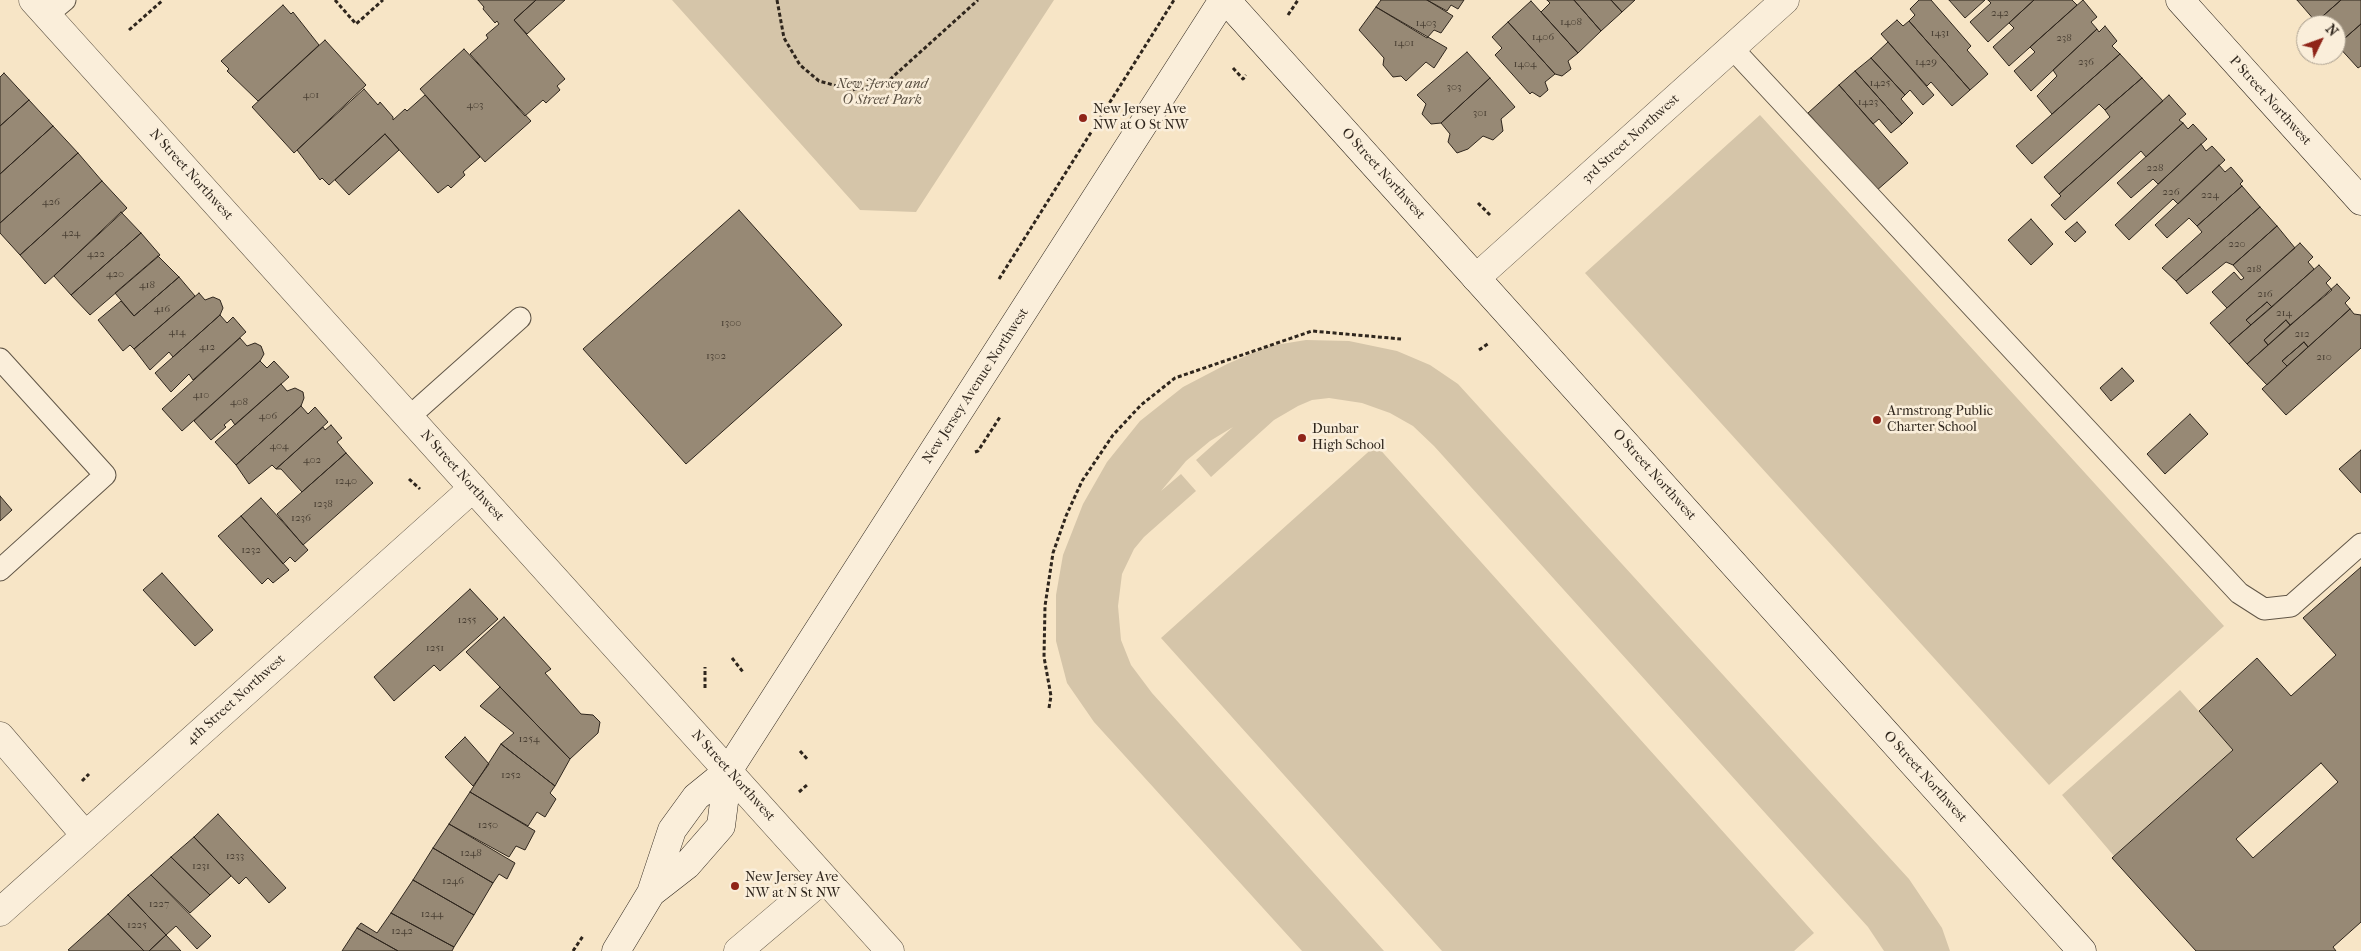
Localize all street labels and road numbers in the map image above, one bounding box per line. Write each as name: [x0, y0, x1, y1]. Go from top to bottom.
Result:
street label: P Street Northwest: [2225, 53, 2315, 149]
street label: 3rd Street Northwest: [1579, 91, 1683, 187]
street label: O Street Northwest: [1338, 125, 1428, 223]
street label: N Street Northwest: [146, 126, 236, 224]
street label: New Jersey Avenue Northwest: [919, 305, 1033, 467]
street label: O Street Northwest: [1609, 426, 1699, 524]
street label: N Street Northwest: [417, 427, 507, 525]
street label: 4th Street Northwest: [183, 651, 289, 749]
street label: N Street Northwest: [688, 727, 778, 825]
street label: O Street Northwest: [1880, 728, 1970, 826]

